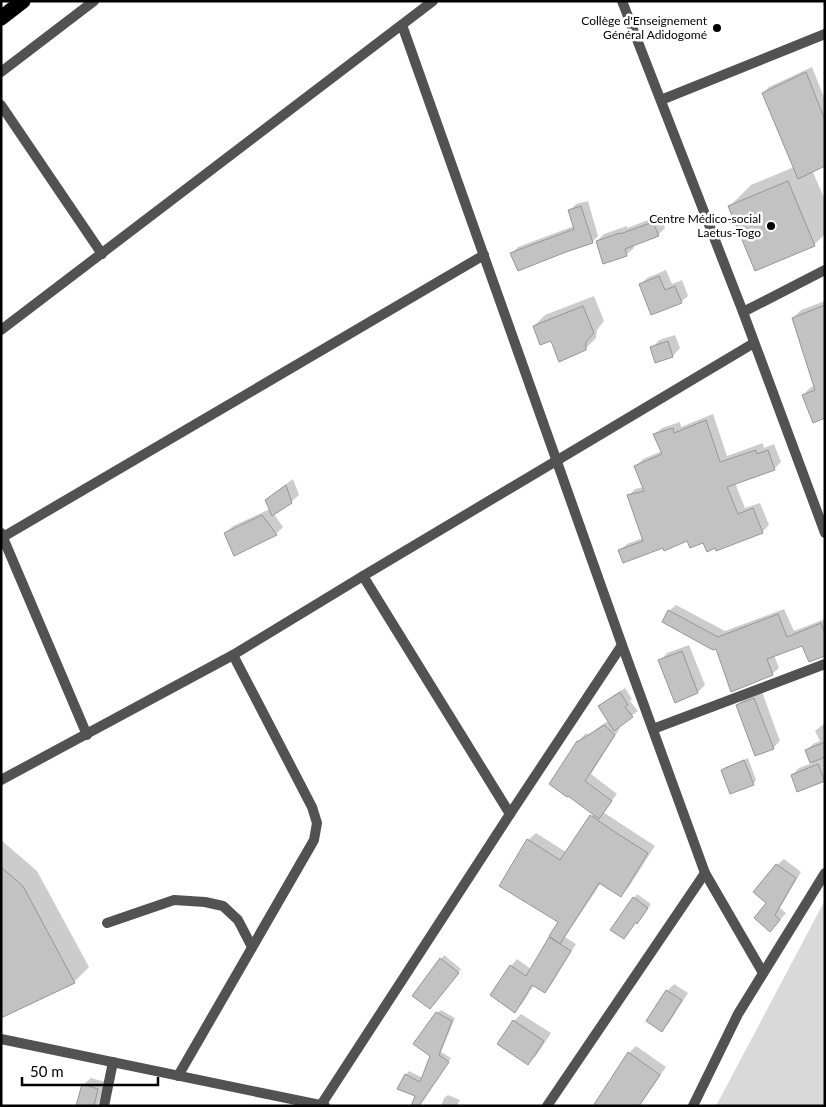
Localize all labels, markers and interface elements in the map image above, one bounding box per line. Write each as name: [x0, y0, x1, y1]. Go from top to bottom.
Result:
place label: Collège d'Enseignement Général Adidogomé: [581, 13, 708, 42]
marker: Collège d'Enseignement Général Adidogomé: [711, 22, 723, 34]
place label: Centre Médico-social Laetus-Togo: [649, 211, 761, 240]
marker: Centre Médico-social Laetus-Togo: [765, 220, 777, 232]
scale bar: [22, 1054, 159, 1086]
text: 50 m: [30, 1062, 64, 1080]

